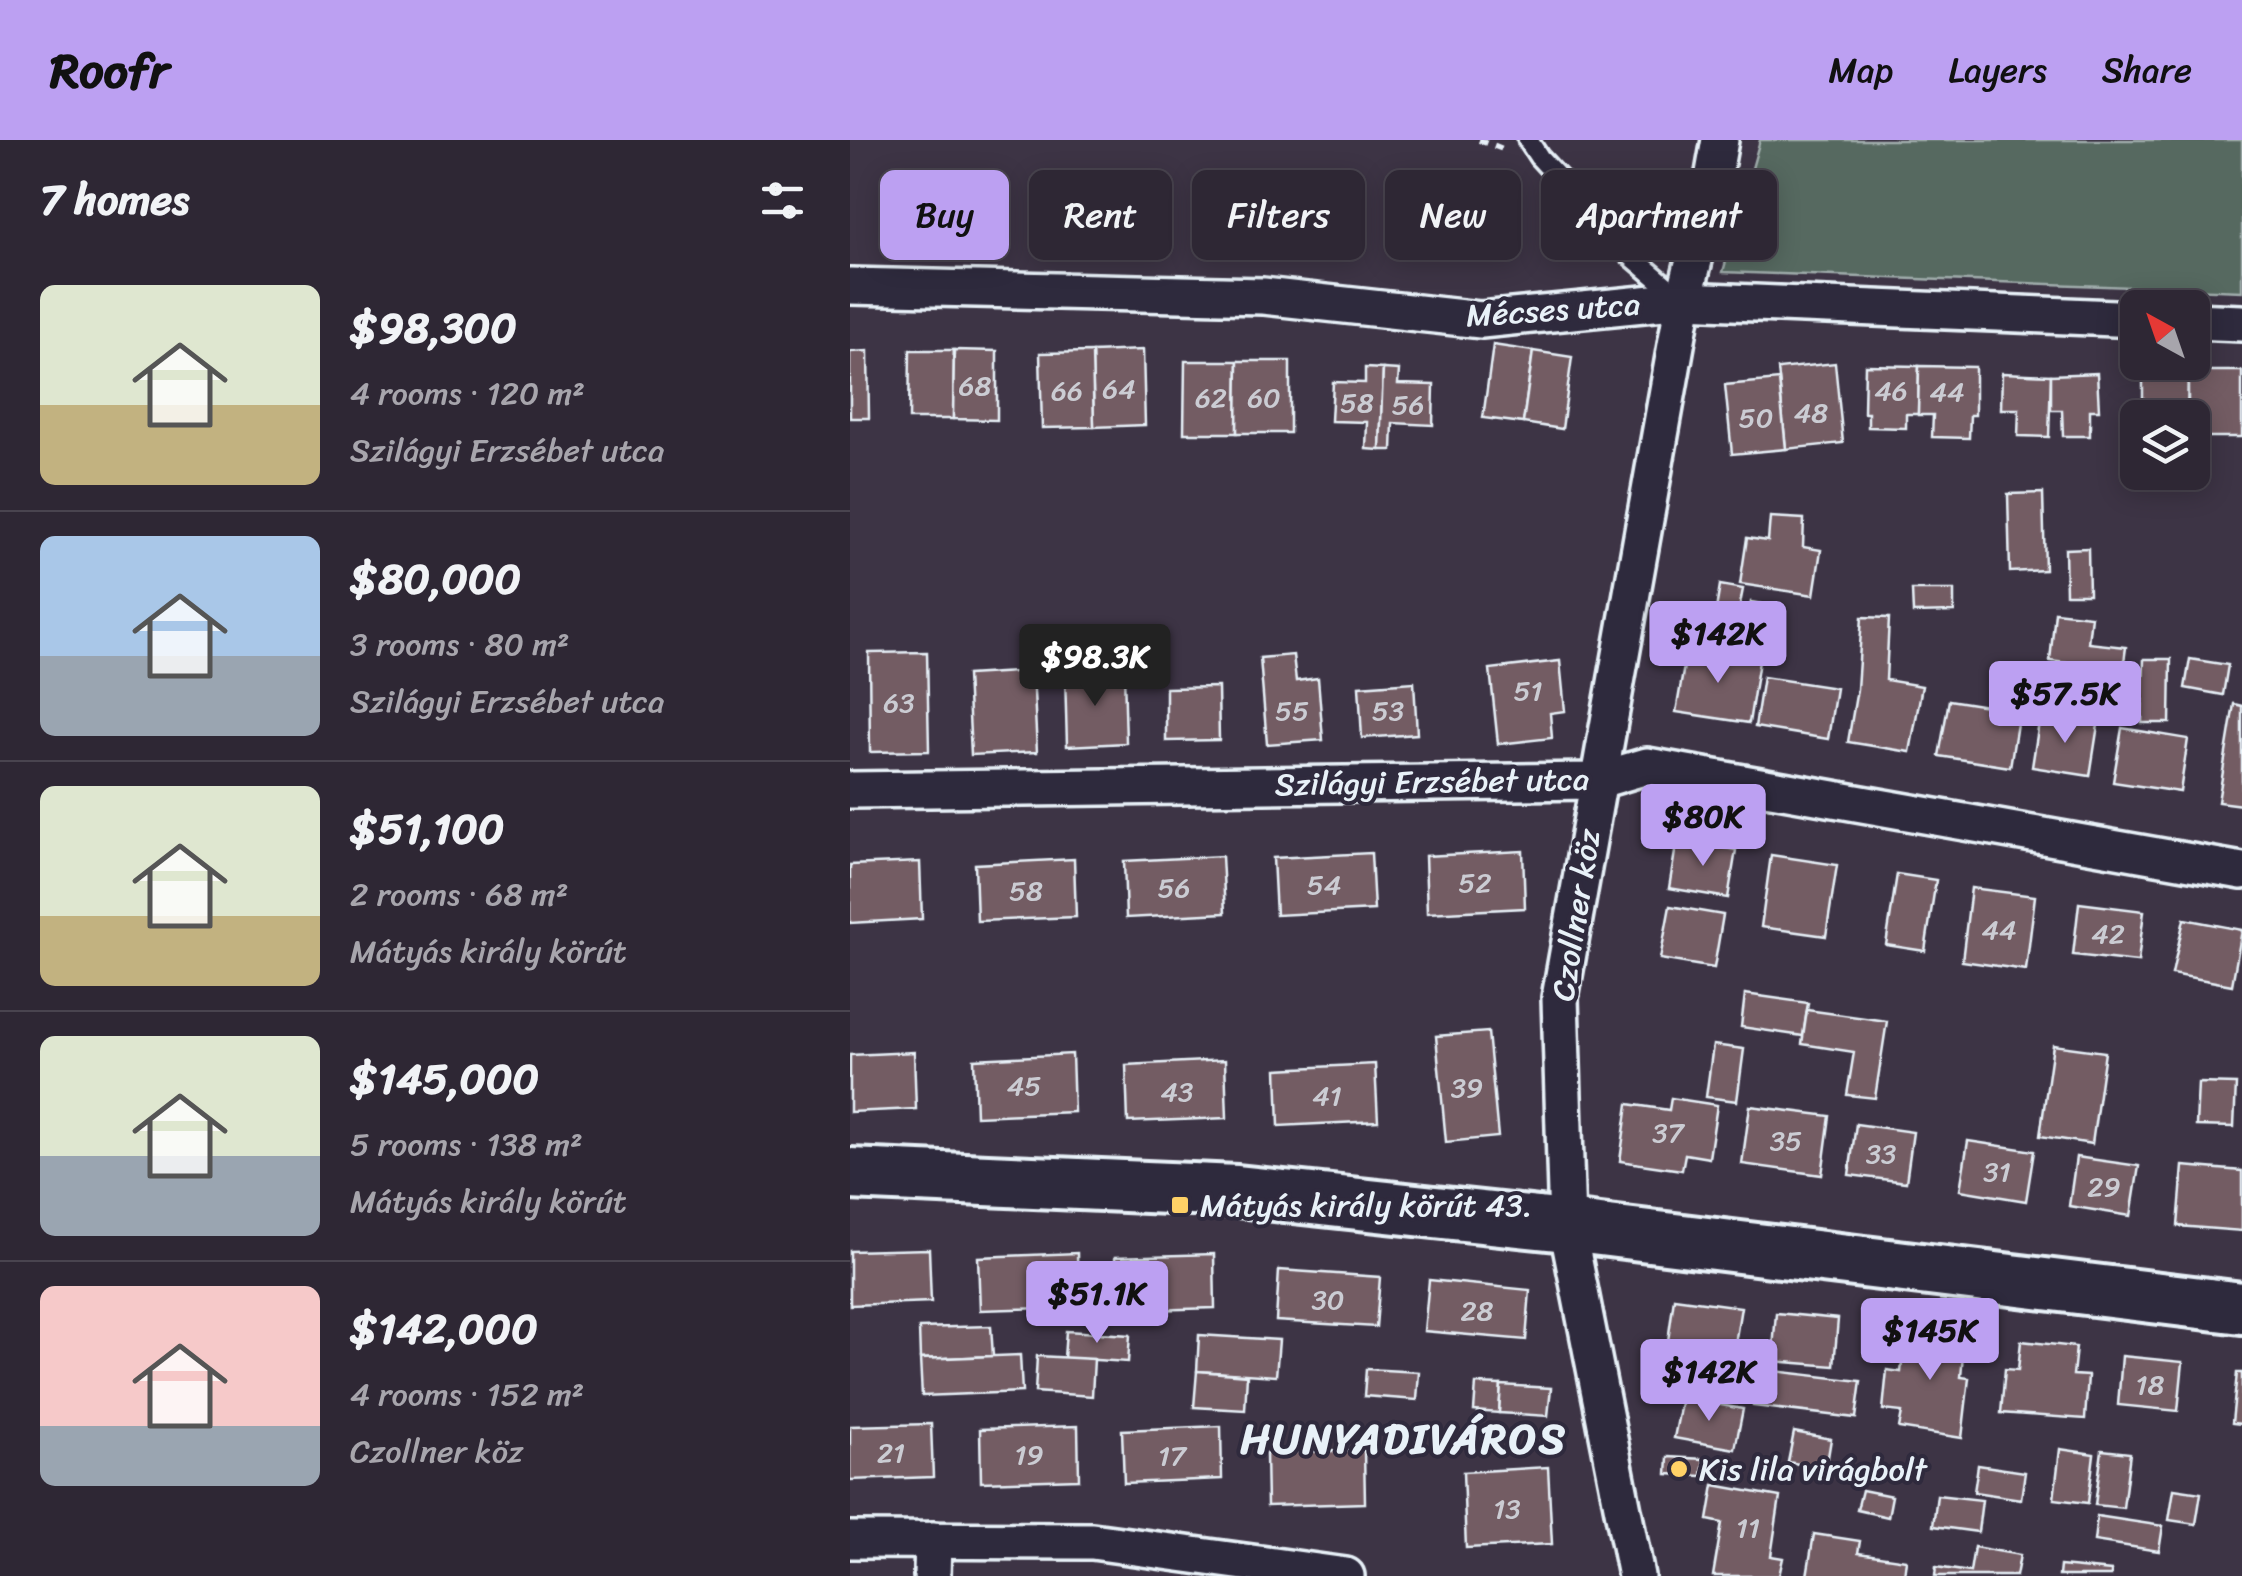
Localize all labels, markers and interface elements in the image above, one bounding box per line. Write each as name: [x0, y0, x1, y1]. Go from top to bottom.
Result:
text: Roofr: [50, 28, 169, 113]
text: Map: [1829, 39, 1893, 101]
text: Layers: [1948, 39, 2047, 101]
text: Share: [2102, 39, 2192, 101]
text: 7 homes: [40, 163, 189, 237]
chip: Buy: [880, 170, 1009, 260]
chip: Rent: [1029, 170, 1172, 260]
chip: Filters: [1192, 170, 1365, 260]
chip: New: [1385, 170, 1521, 260]
chip: Apartment: [1541, 170, 1777, 260]
icon: filters: [755, 173, 810, 228]
street label: Mécses utca: [1464, 275, 1642, 345]
north arrow: [2120, 290, 2210, 380]
map controls: [2120, 290, 2210, 490]
text: $98,300: [350, 291, 517, 365]
icon: home: [120, 325, 240, 445]
house number: 68: [959, 361, 992, 410]
house number: 64: [1102, 364, 1136, 413]
text: 4 rooms · 120 m²: [350, 365, 585, 422]
house number: 66: [1051, 366, 1083, 415]
house number: 46: [1874, 366, 1908, 415]
house number: 44: [1929, 367, 1965, 416]
house number: 62: [1195, 373, 1227, 422]
house number: 60: [1247, 373, 1281, 422]
house number: 58: [1340, 378, 1374, 427]
house number: 56: [1391, 380, 1425, 429]
house number: 48: [1794, 388, 1828, 437]
house number: 50: [1739, 393, 1773, 442]
button: layers: [2120, 400, 2210, 490]
text: Szilágyi Erzsébet utca: [350, 422, 664, 479]
text: $80,000: [350, 542, 521, 616]
icon: home: [120, 576, 240, 696]
pin: $142K: [1648, 601, 1788, 686]
text: $142K: [1671, 605, 1765, 662]
text: 3 rooms · 80 m²: [350, 616, 569, 673]
pin: $98.3K: [1014, 624, 1176, 709]
text: $98.3K: [1041, 628, 1149, 685]
pin: $57.5K: [1984, 661, 2146, 746]
text: $57.5K: [2011, 665, 2119, 722]
house number: 51: [1513, 666, 1543, 715]
text: Szilágyi Erzsébet utca: [350, 673, 664, 730]
house number: 63: [883, 678, 915, 727]
house number: 55: [1275, 686, 1309, 735]
house number: 53: [1372, 686, 1404, 735]
street label: Szilágyi Erzsébet utca: [1274, 751, 1590, 813]
pin: $80K: [1644, 784, 1762, 869]
text: $80K: [1663, 788, 1743, 845]
text: $51,100: [350, 792, 504, 866]
street label: Czollner köz: [1534, 824, 1618, 1005]
icon: home: [120, 826, 240, 946]
house number: 52: [1458, 858, 1492, 907]
house number: 54: [1307, 860, 1341, 909]
house number: 56: [1157, 863, 1191, 912]
text: 2 rooms · 68 m²: [350, 866, 568, 923]
house number: 58: [1009, 866, 1043, 915]
house number: 44: [1981, 905, 2017, 954]
house number: 42: [2091, 909, 2125, 958]
text: Mátyás király körút: [350, 923, 627, 980]
text: $145,000: [350, 1042, 539, 1116]
house number: 45: [1007, 1061, 1041, 1110]
house number: 39: [1451, 1063, 1483, 1112]
house number: 43: [1161, 1067, 1193, 1116]
house number: 41: [1312, 1071, 1342, 1120]
icon: home: [120, 1076, 240, 1196]
house number: 37: [1652, 1108, 1686, 1157]
text: 5 rooms · 138 m²: [350, 1116, 582, 1173]
house number: 35: [1770, 1116, 1802, 1165]
house number: 33: [1866, 1129, 1896, 1178]
house number: 31: [1983, 1147, 2011, 1196]
house number: 29: [2087, 1162, 2121, 1211]
text: Mátyás király körút: [350, 1173, 627, 1230]
place label: Mátyás király körút 43.: [1200, 1177, 1532, 1234]
marker: Mátyás király körút 43.: [1169, 1194, 1191, 1216]
pin: $51.1K: [1016, 1261, 1178, 1346]
text: $51.1K: [1048, 1265, 1146, 1322]
house number: 30: [1311, 1275, 1345, 1324]
house number: 28: [1460, 1286, 1494, 1335]
text: $142,000: [350, 1292, 538, 1366]
pin: $145K: [1860, 1298, 2000, 1383]
text: $145K: [1883, 1302, 1977, 1359]
icon: home: [120, 1326, 240, 1446]
pin: $142K: [1639, 1339, 1779, 1424]
text: $142K: [1662, 1343, 1756, 1400]
house number: 18: [2136, 1360, 2165, 1409]
text: 4 rooms · 152 m²: [350, 1366, 584, 1423]
district label: HUNYADIVÁROS: [1240, 1402, 1568, 1476]
text: Czollner köz: [350, 1423, 523, 1480]
house number: 21: [877, 1428, 905, 1477]
house number: 19: [1014, 1430, 1044, 1479]
house number: 17: [1158, 1431, 1188, 1480]
place label: Kis lila virágbolt: [1699, 1441, 1928, 1498]
marker: Kis lila virágbolt: [1668, 1458, 1690, 1480]
house number: 13: [1493, 1484, 1521, 1533]
house number: 11: [1736, 1503, 1760, 1552]

